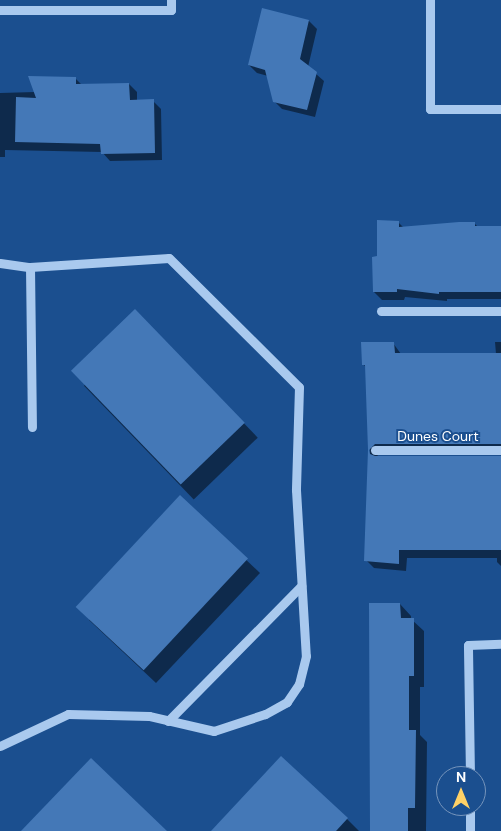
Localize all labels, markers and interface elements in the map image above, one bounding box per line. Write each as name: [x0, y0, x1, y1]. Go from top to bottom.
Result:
street label: Dunes Court: [397, 428, 479, 444]
north arrow: [436, 766, 486, 816]
text: N: [456, 768, 466, 786]

